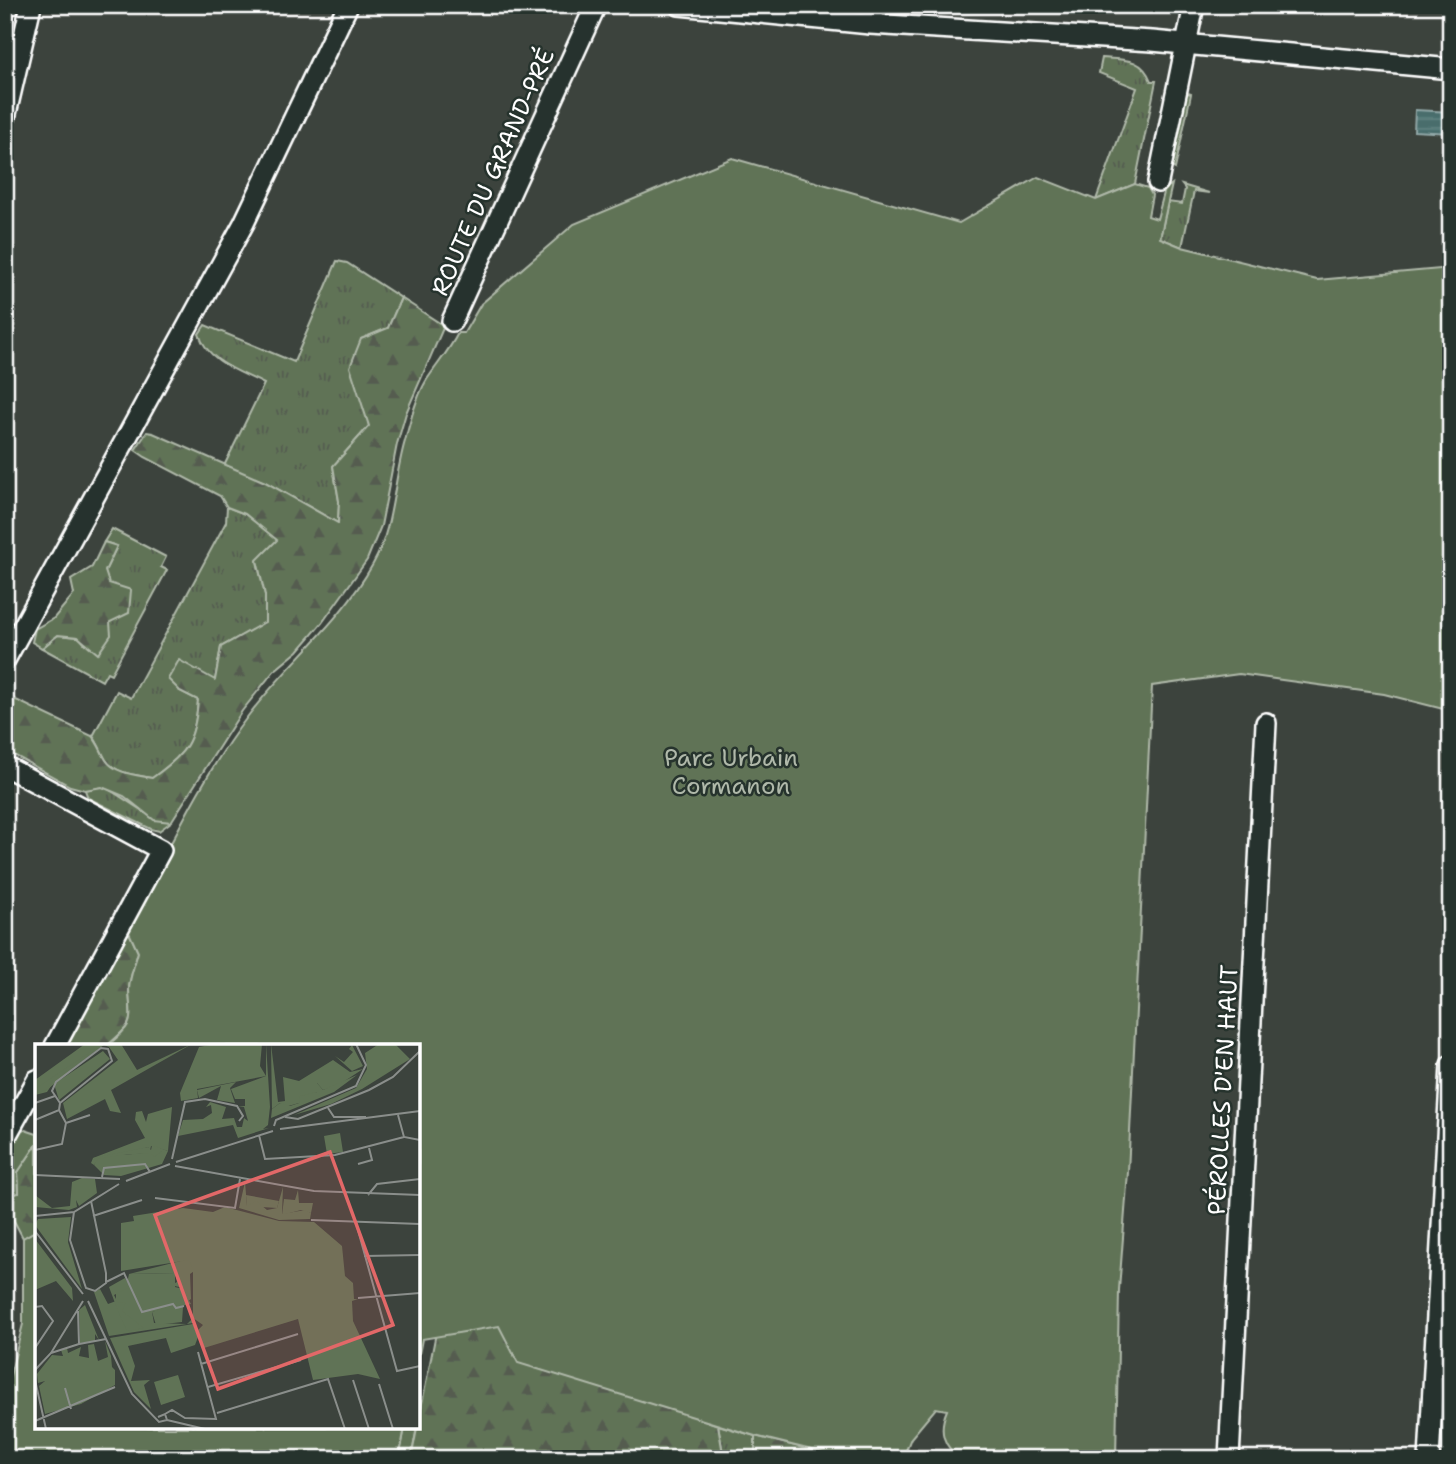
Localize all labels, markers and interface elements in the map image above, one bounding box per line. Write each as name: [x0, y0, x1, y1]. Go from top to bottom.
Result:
street label: ROUTE DU GRAND-PRÉ: [424, 43, 562, 301]
park label: Parc Urbain Cormanon: [664, 742, 798, 802]
street label: PÉROLLES D'EN HAUT: [1200, 964, 1246, 1216]
inset map: [35, 1044, 420, 1429]

